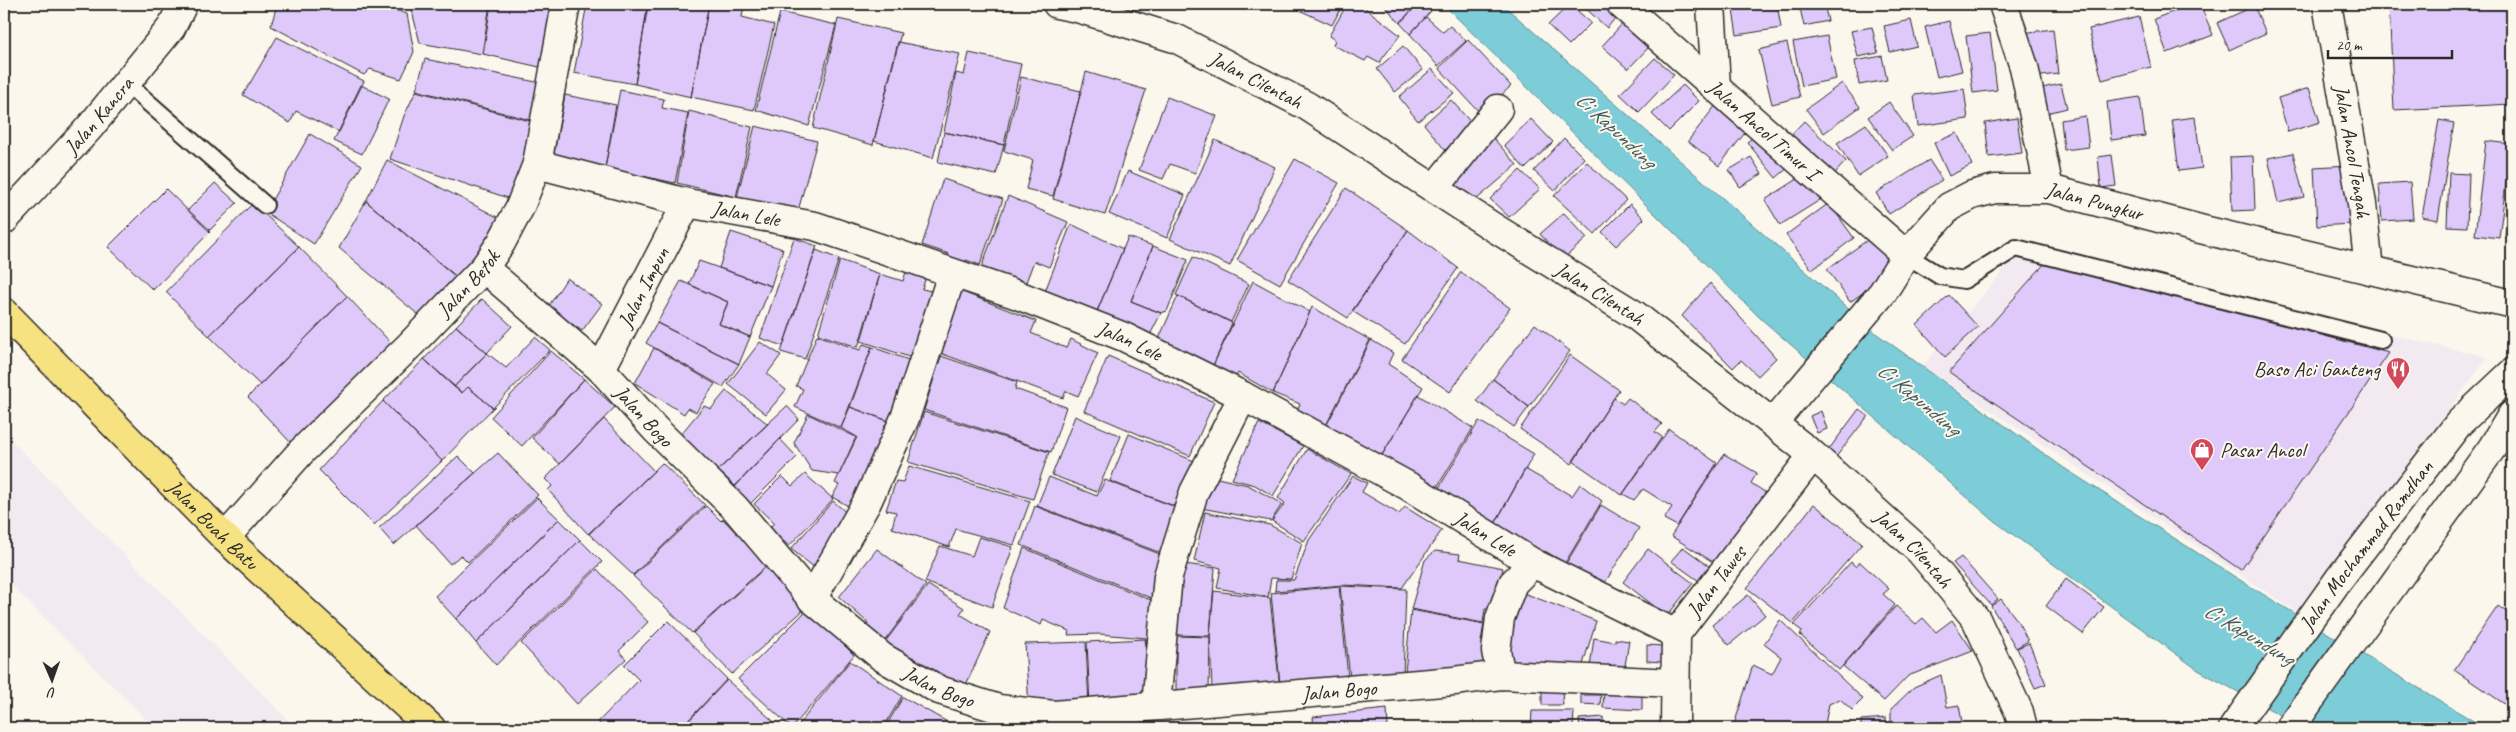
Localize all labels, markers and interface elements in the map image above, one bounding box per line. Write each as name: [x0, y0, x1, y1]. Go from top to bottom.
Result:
scale bar: [2328, 28, 2452, 60]
text: 20 m: [2336, 36, 2363, 55]
street label: Jalan Cilentah: [1204, 45, 1307, 115]
street label: Jalan Kancra: [58, 70, 140, 161]
street label: Jalan Ancol Timur I: [1702, 73, 1828, 189]
street label: Jalan Ancol Tengah: [2328, 82, 2377, 221]
water label: Ci Kapundung: [1570, 86, 1664, 176]
street label: Jalan Pungkur: [2043, 176, 2147, 227]
street label: Jalan Lele: [709, 195, 784, 233]
street label: Jalan Impun: [611, 242, 675, 333]
street label: Jalan Betok: [430, 243, 506, 323]
street label: Jalan Cilentah: [1549, 255, 1651, 331]
street label: Jalan Lele: [1093, 314, 1168, 368]
water label: Ci Kapundung: [1872, 356, 1969, 444]
place label: Baso Aci Ganteng: [2254, 356, 2382, 382]
restaurant icon: Baso Aci Ganteng: [2385, 356, 2411, 390]
street label: Jalan Bogo: [608, 379, 680, 454]
shop icon: Pasar Ancol: [2189, 437, 2215, 471]
place label: Pasar Ancol: [2220, 437, 2308, 463]
street label: Jalan Mochammad Ramdhan: [2293, 454, 2439, 636]
street label: Jalan Buah Batu: [161, 473, 265, 576]
street label: Jalan Cilentah: [1868, 503, 1958, 593]
street label: Jalan Lele: [1449, 504, 1523, 564]
street label: Jalan Tawes: [1680, 539, 1753, 623]
water label: Ci Kapundung: [2199, 596, 2302, 673]
north arrow: [28, 654, 78, 704]
street label: Jalan Bogo: [898, 659, 979, 714]
street label: Jalan Bogo: [1300, 675, 1379, 707]
text: U: [46, 684, 56, 701]

